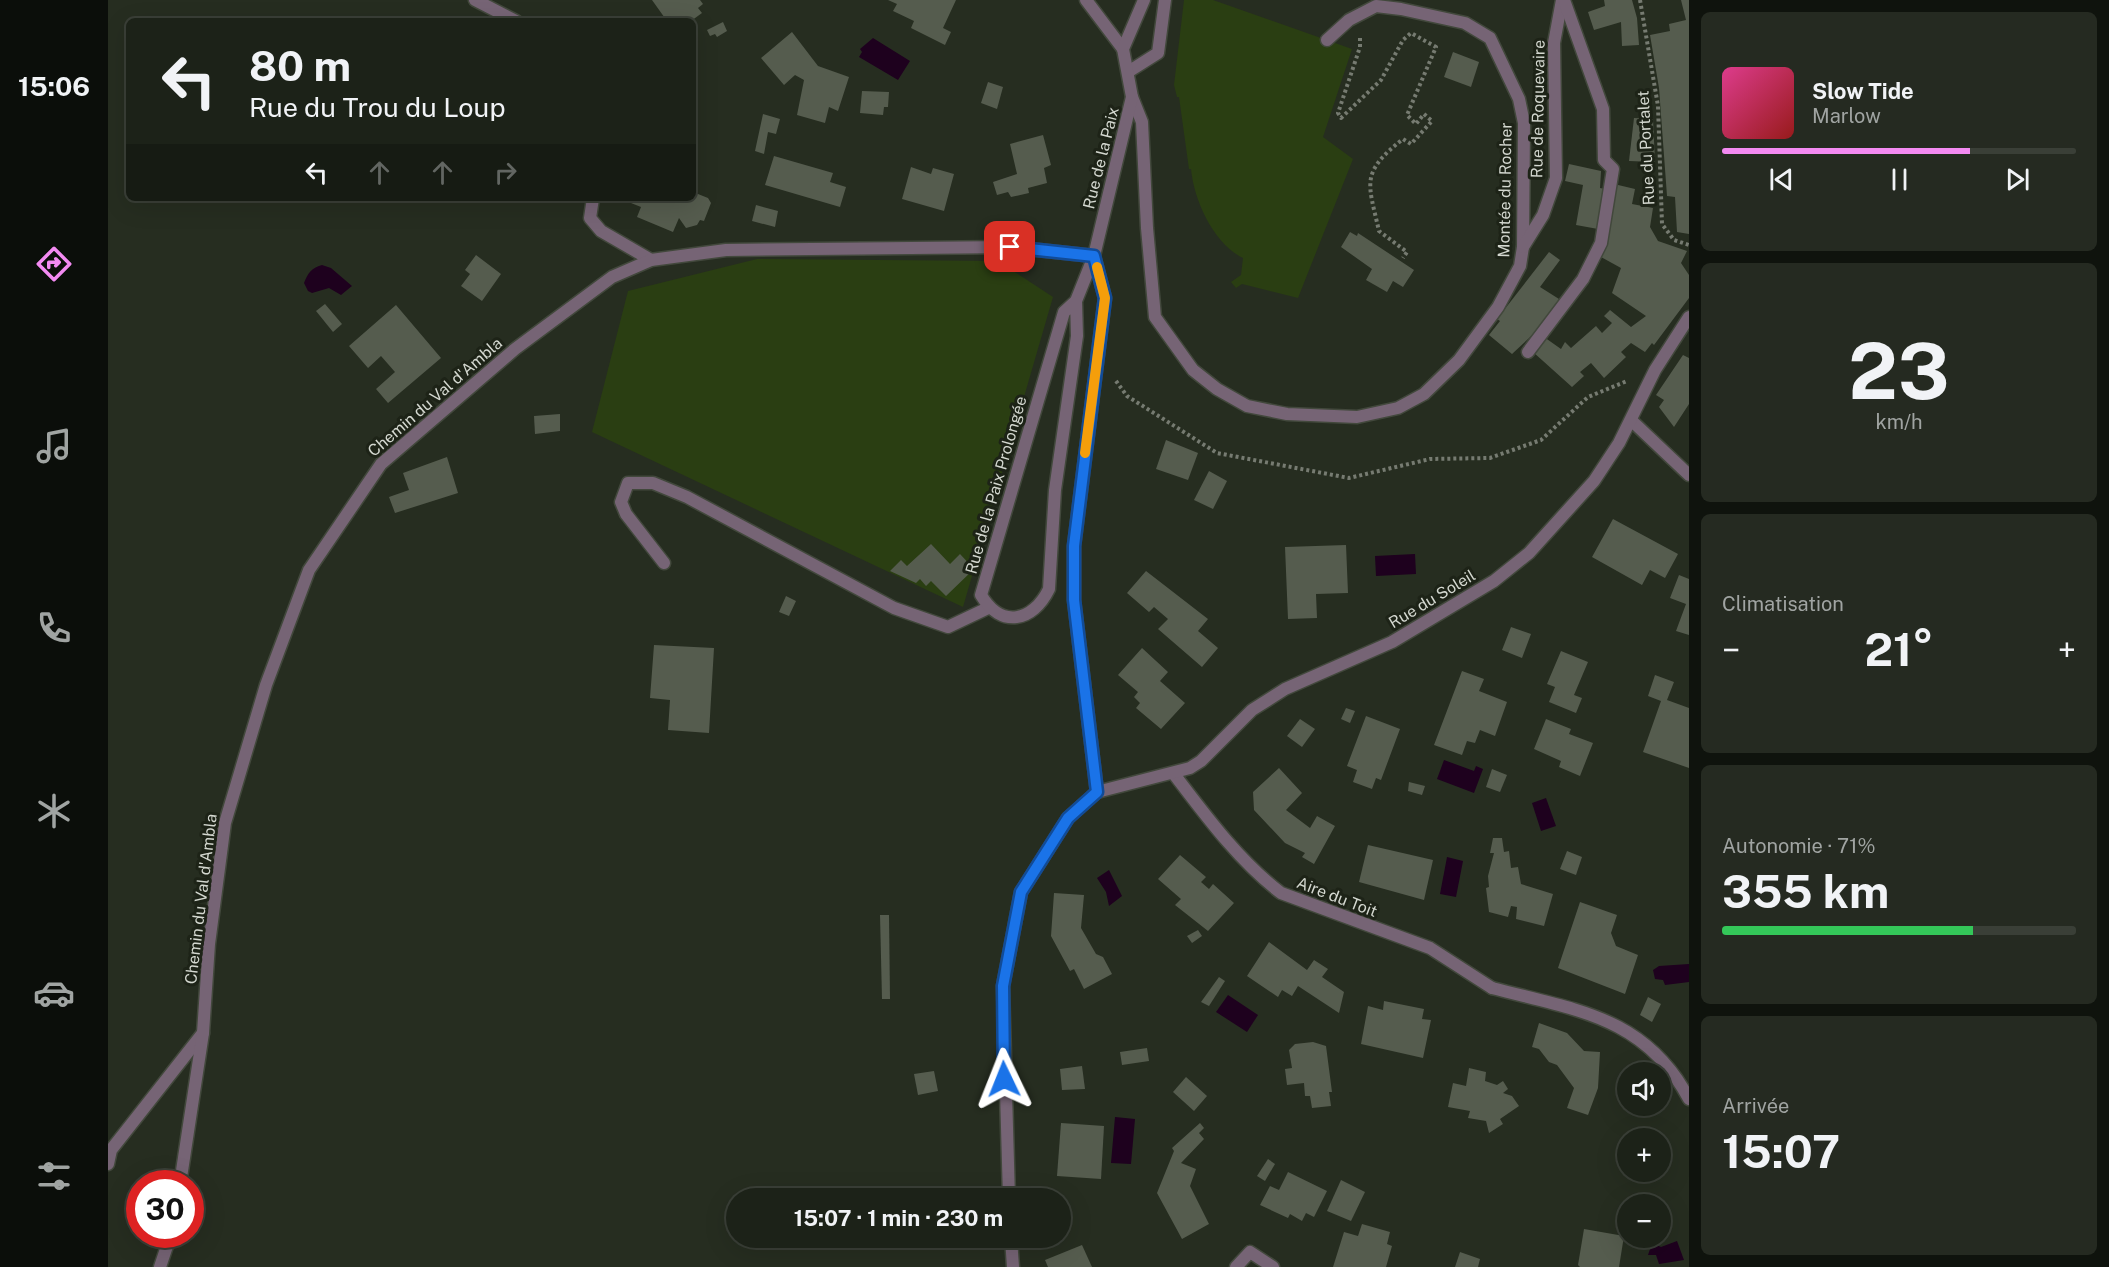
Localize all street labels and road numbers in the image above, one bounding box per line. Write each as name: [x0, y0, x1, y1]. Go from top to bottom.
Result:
street label: Rue de Roquevaire: [1527, 40, 1549, 178]
street label: Rue du Portalet: [1634, 90, 1658, 206]
street label: Rue de la Paix: [1079, 105, 1123, 211]
street label: Montée du Rocher: [1494, 122, 1516, 258]
street label: Chemin du Val d'Ambla: [364, 334, 506, 460]
street label: Rue de la Paix Prolongée: [961, 394, 1031, 576]
street label: Rue du Soleil: [1385, 566, 1479, 632]
street label: Chemin du Val d'Ambla: [181, 813, 221, 985]
street label: Aire du Toit: [1294, 873, 1380, 921]

